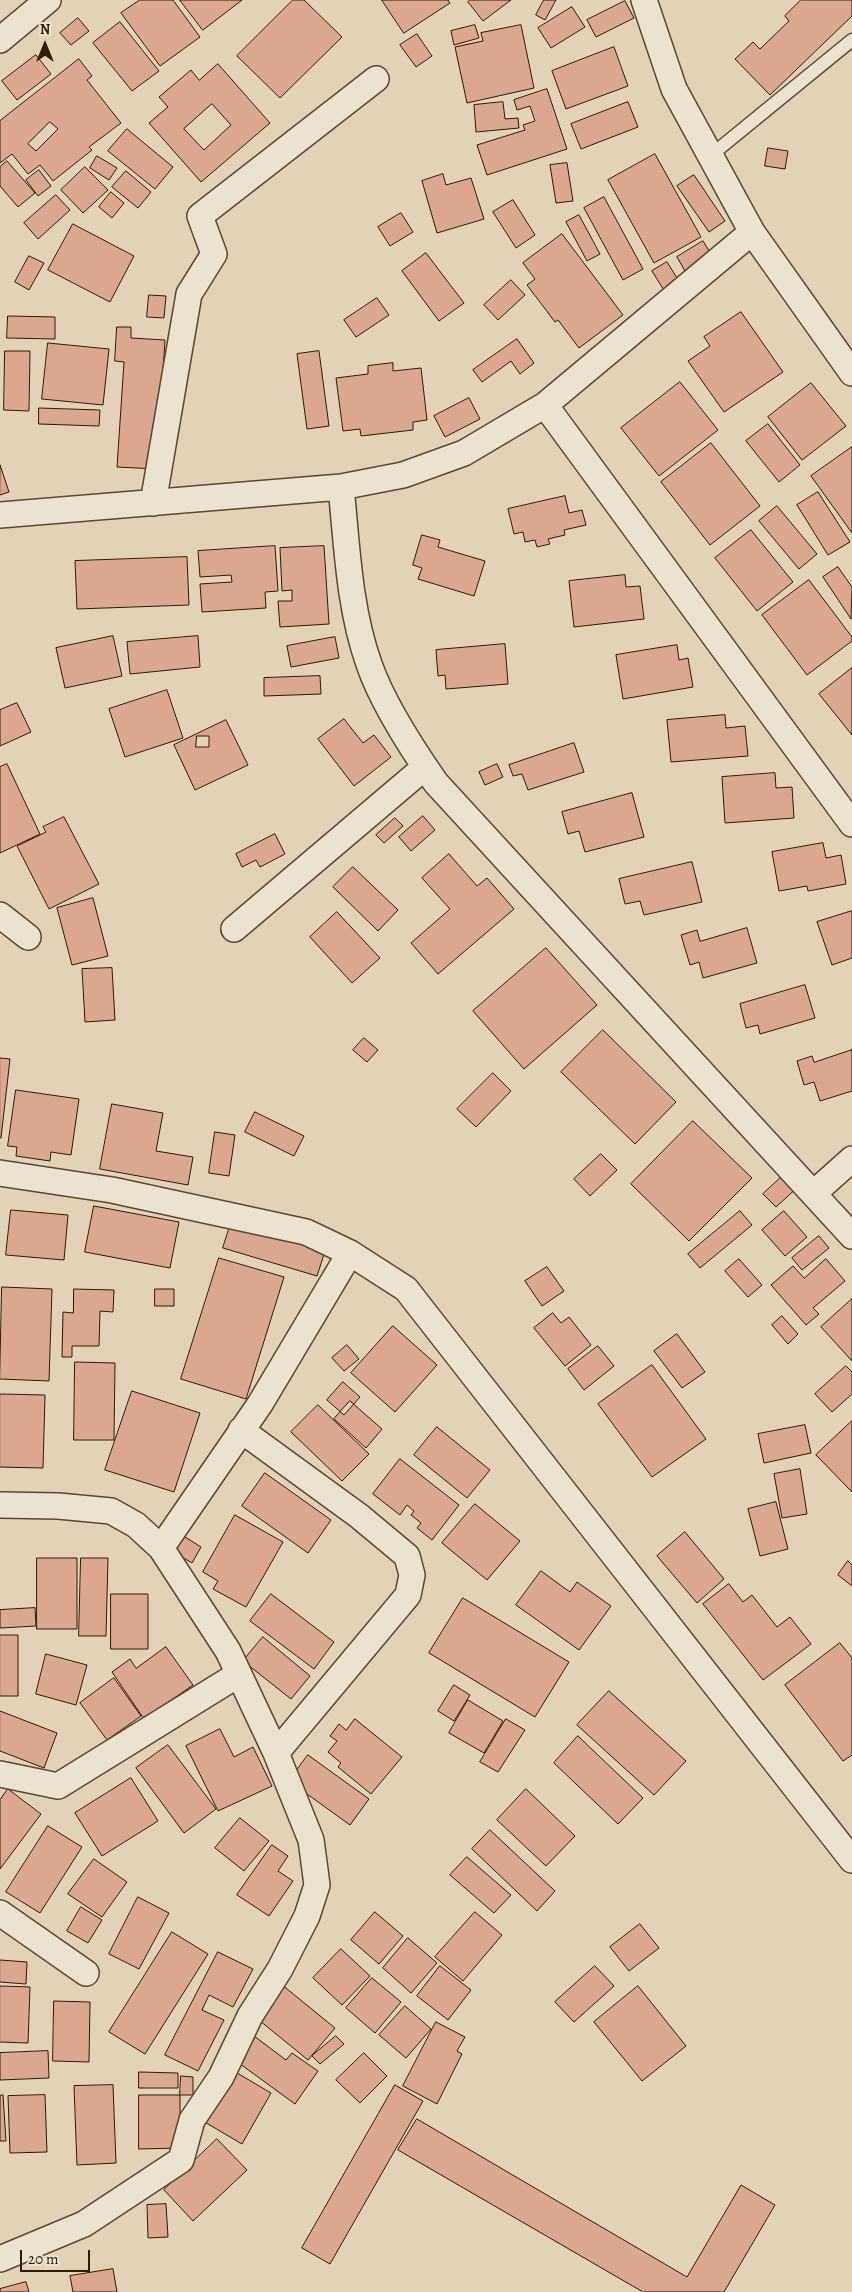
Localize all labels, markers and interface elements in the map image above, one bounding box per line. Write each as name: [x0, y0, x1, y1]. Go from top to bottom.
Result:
north arrow: [20, 20, 70, 70]
text: N: [40, 20, 50, 39]
scale bar: [22, 2240, 92, 2272]
text: 20 m: [28, 2249, 59, 2269]

